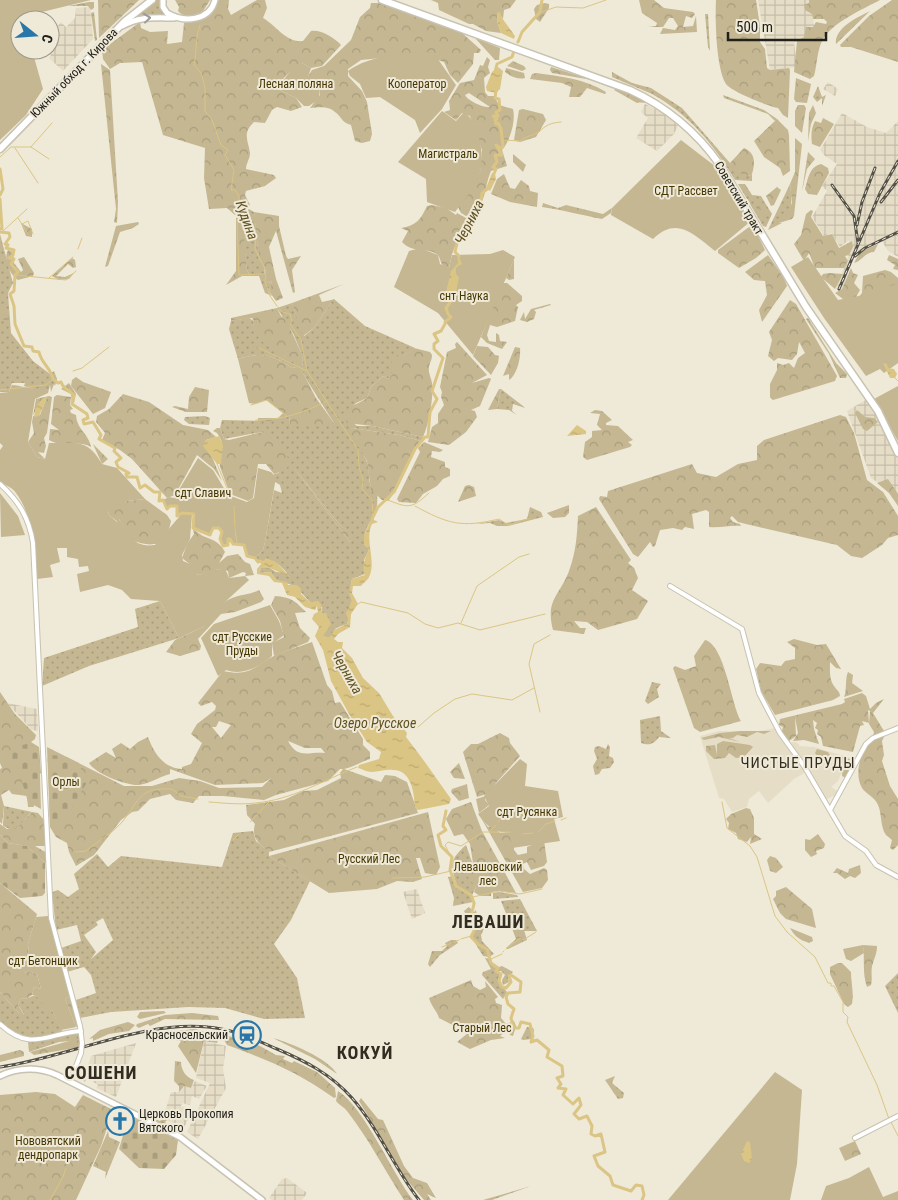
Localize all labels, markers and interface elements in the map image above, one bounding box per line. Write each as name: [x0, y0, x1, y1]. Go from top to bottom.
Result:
north arrow: [10, 10, 60, 60]
scale bar: [728, 10, 826, 42]
one-way arrow: [144, 13, 152, 24]
text: 500 m: [736, 18, 773, 36]
street label: Южный обход г. Кирова: [28, 25, 120, 121]
text: С: [39, 33, 56, 45]
park label: Лесная поляна: [259, 77, 334, 91]
park label: Кооператор: [388, 77, 446, 91]
park label: Магистраль: [418, 147, 478, 161]
street label: Советский тракт: [712, 159, 766, 237]
park label: СДТ Рассвет: [654, 184, 718, 198]
water label: Черниха: [451, 197, 487, 247]
water label: Кудина: [233, 198, 261, 242]
park label: снт Наука: [439, 289, 489, 303]
park label: сдт Славич: [175, 486, 231, 500]
park label: сдт Русские Пруды: [212, 630, 272, 658]
water label: Черниха: [328, 647, 366, 697]
water label: Озеро Русское: [334, 715, 416, 731]
district label: ЧИСТЫЕ ПРУДЫ: [740, 754, 856, 772]
park label: Орлы: [52, 775, 80, 789]
park label: сдт Русянка: [497, 805, 557, 819]
park label: Русский Лес: [338, 852, 400, 866]
park label: Левашовский лес: [454, 860, 522, 888]
district label: ЛЕВАШИ: [452, 911, 524, 932]
park label: сдт Бетонщик: [8, 954, 78, 968]
station icon: Красносельский: [232, 1020, 262, 1050]
park label: Старый Лес: [452, 1021, 512, 1035]
place label: Красносельский: [146, 1028, 228, 1042]
district label: КОКУЙ: [337, 1042, 393, 1063]
district label: СОШЕНИ: [65, 1062, 137, 1083]
church icon: Церковь Прокопия Вятского: [105, 1106, 135, 1136]
place label: Церковь Прокопия Вятского: [139, 1107, 234, 1135]
park label: Нововятский дендропарк: [15, 1134, 81, 1162]

